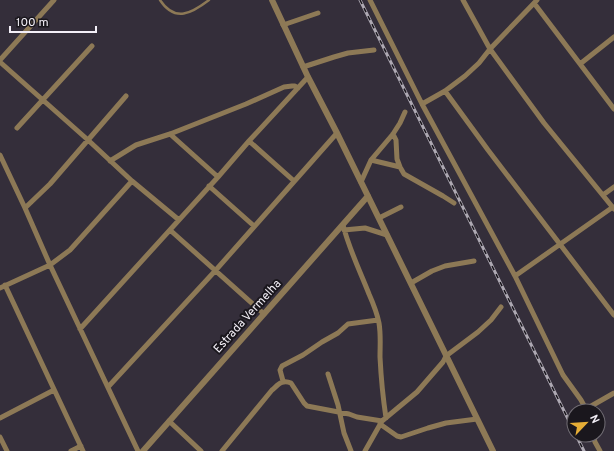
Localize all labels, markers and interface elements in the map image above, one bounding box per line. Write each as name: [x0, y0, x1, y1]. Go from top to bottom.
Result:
scale bar: [10, 8, 96, 34]
text: 100 m: [16, 15, 49, 31]
street label: Estrada Vermelha: [210, 276, 285, 357]
north arrow: [566, 403, 606, 443]
text: N: [586, 413, 602, 426]

